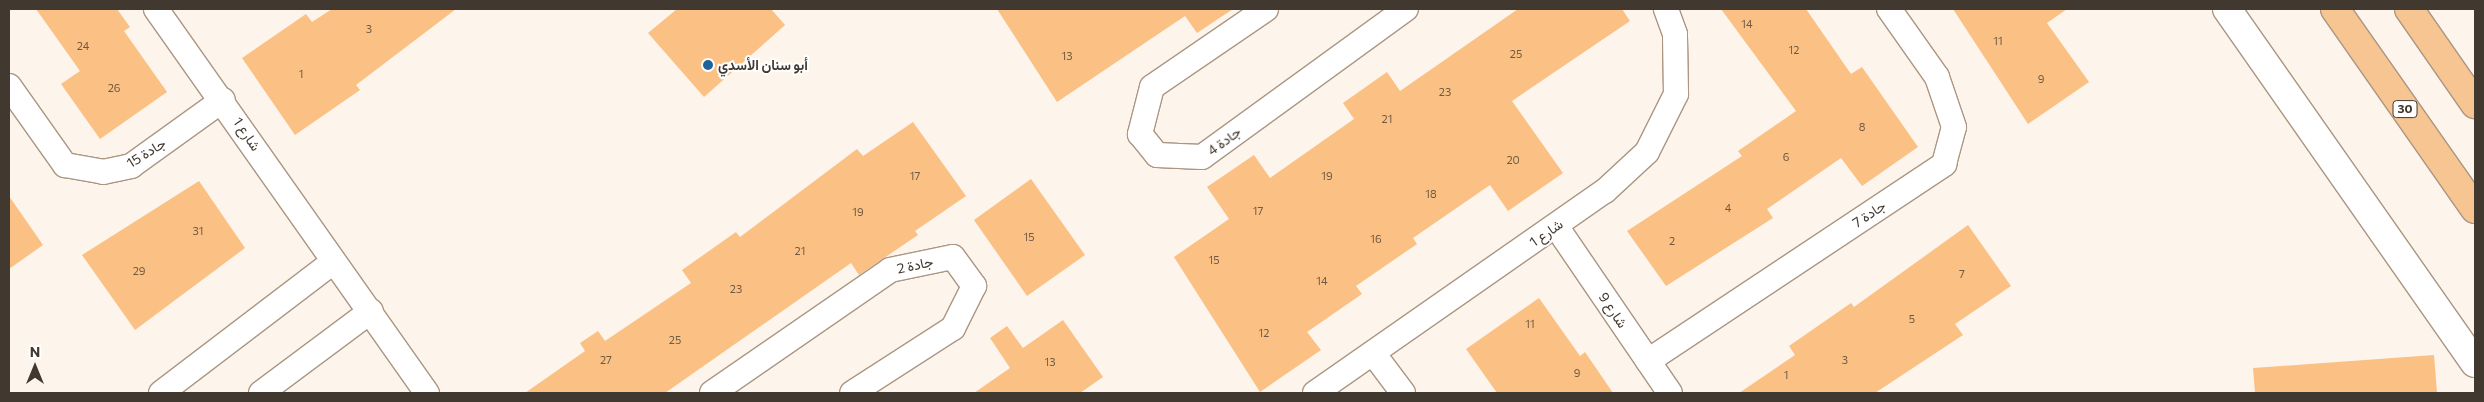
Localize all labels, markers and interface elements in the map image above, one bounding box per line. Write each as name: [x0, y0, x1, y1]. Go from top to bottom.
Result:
house number: 14: [1741, 17, 1753, 31]
house number: 3: [366, 22, 372, 36]
house number: 11: [1993, 34, 2003, 48]
house number: 24: [77, 39, 89, 53]
house number: 12: [1789, 43, 1799, 57]
house number: 25: [1510, 47, 1522, 61]
house number: 13: [1062, 49, 1072, 63]
place label: أبو سنان الأسدي: [718, 57, 808, 73]
marker: أبو سنان الأسدي: [702, 59, 714, 71]
house number: 1: [299, 67, 303, 81]
house number: 9: [2038, 72, 2044, 86]
house number: 26: [108, 81, 120, 95]
house number: 23: [1439, 85, 1451, 99]
road number: 30: [2392, 100, 2418, 118]
house number: 21: [1382, 112, 1392, 126]
street label: شارع 1: [230, 114, 264, 154]
house number: 8: [1859, 120, 1865, 134]
street label: جادة 4: [1204, 123, 1244, 159]
street label: جادة 15: [123, 134, 169, 172]
house number: 6: [1783, 150, 1789, 164]
house number: 20: [1506, 153, 1520, 167]
house number: 17: [910, 169, 920, 183]
house number: 19: [1321, 169, 1333, 183]
house number: 18: [1425, 187, 1437, 201]
street label: جادة 7: [1849, 197, 1889, 231]
house number: 4: [1725, 201, 1731, 215]
house number: 17: [1253, 204, 1263, 218]
house number: 19: [852, 205, 864, 219]
street label: شارع 1: [1526, 216, 1566, 250]
house number: 31: [193, 224, 203, 238]
house number: 15: [1023, 230, 1035, 244]
house number: 16: [1370, 232, 1382, 246]
house number: 2: [1669, 234, 1675, 248]
house number: 21: [795, 244, 805, 258]
street label: جادة 2: [895, 253, 935, 277]
house number: 15: [1208, 253, 1220, 267]
house number: 29: [133, 264, 145, 278]
house number: 7: [1959, 267, 1965, 281]
house number: 14: [1316, 274, 1328, 288]
house number: 23: [730, 282, 742, 296]
street label: شارع 9: [1595, 289, 1631, 331]
house number: 5: [1909, 312, 1915, 326]
house number: 11: [1525, 317, 1535, 331]
house number: 12: [1259, 326, 1269, 340]
house number: 25: [669, 333, 681, 347]
north arrow: [10, 342, 60, 392]
text: N: [30, 343, 40, 360]
house number: 27: [600, 353, 612, 367]
house number: 3: [1842, 353, 1848, 367]
house number: 13: [1045, 355, 1055, 369]
house number: 9: [1574, 366, 1580, 380]
house number: 1: [1784, 368, 1788, 382]

